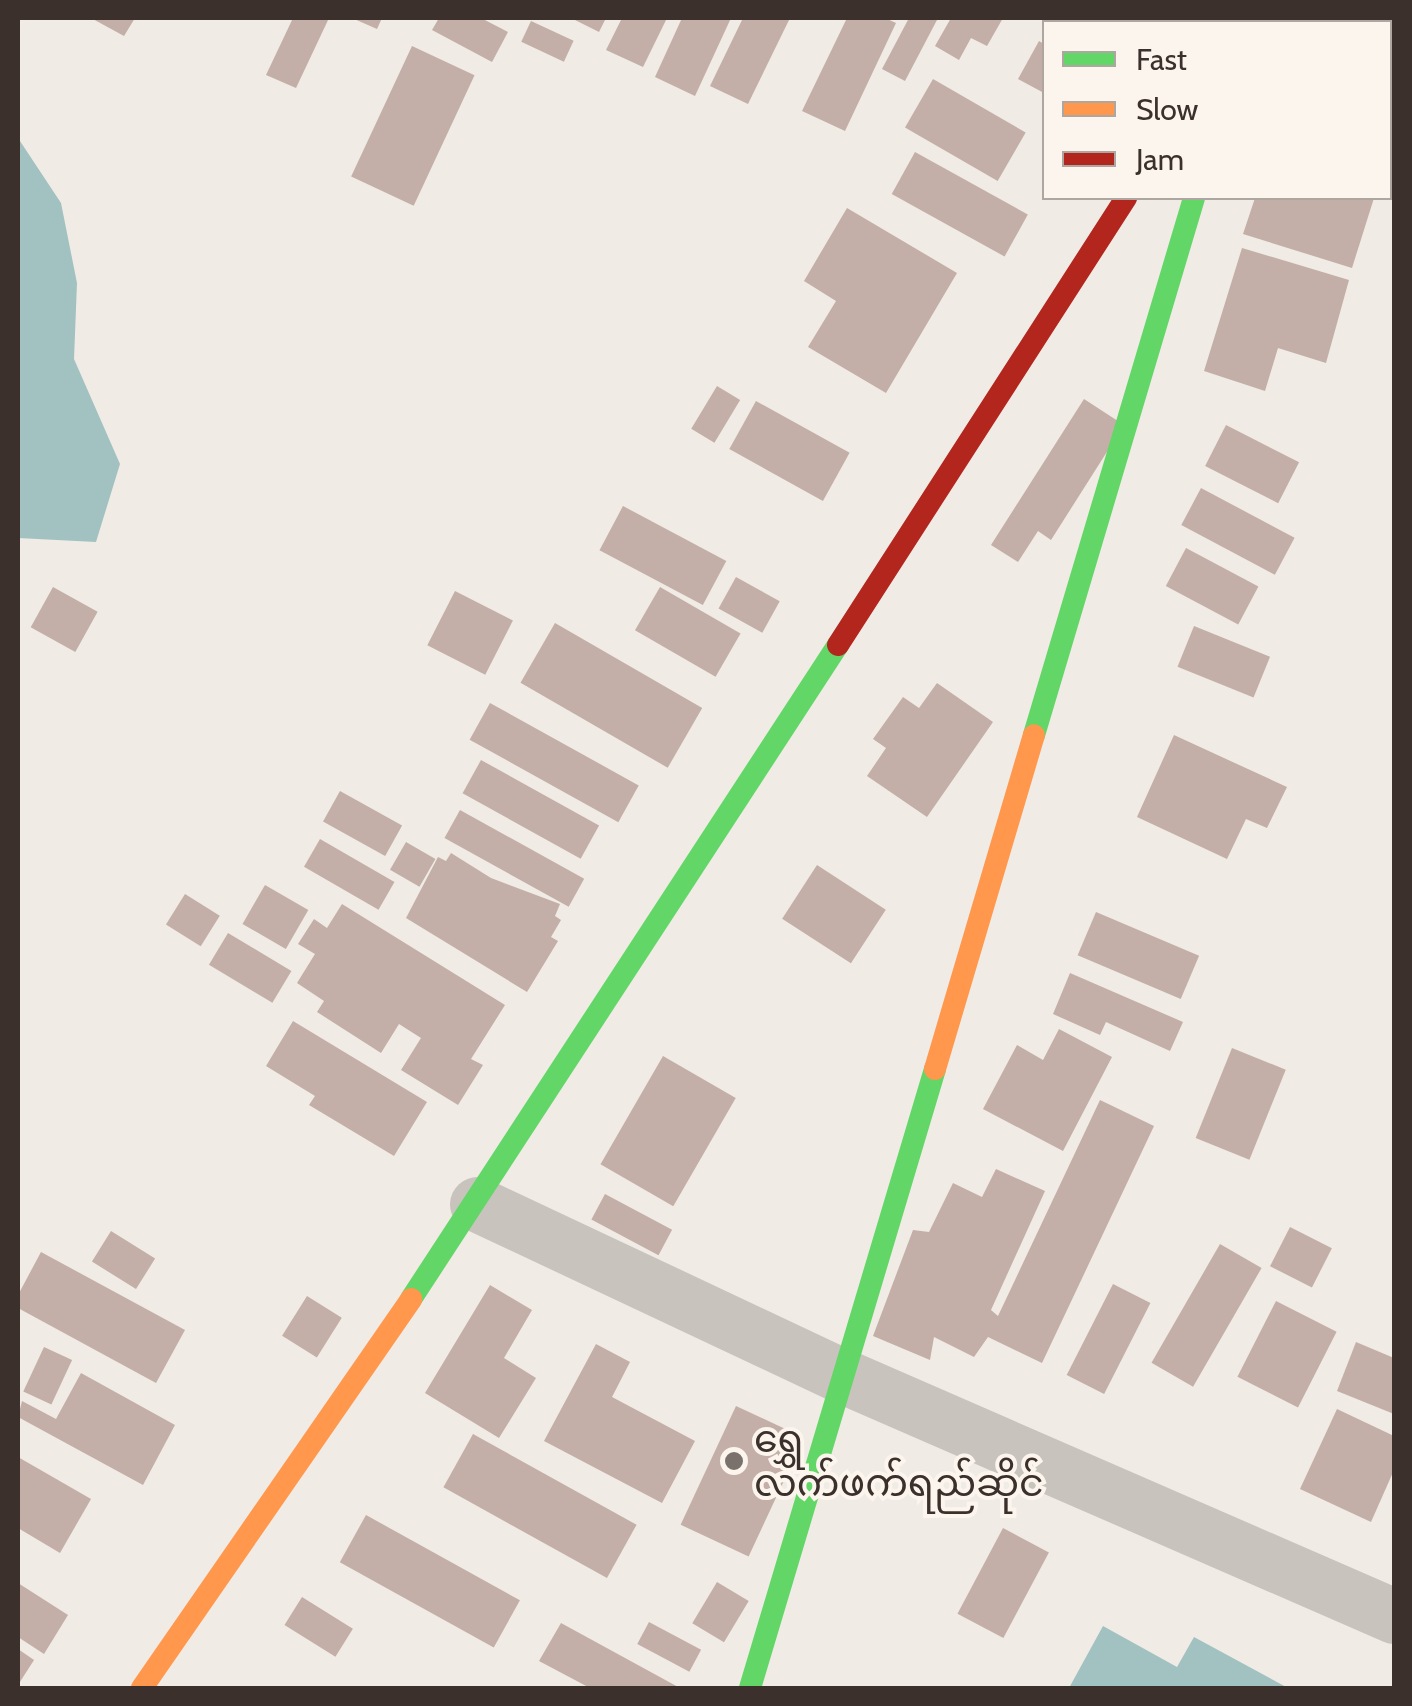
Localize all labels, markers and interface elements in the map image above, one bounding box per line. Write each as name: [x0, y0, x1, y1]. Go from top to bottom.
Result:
legend: [1042, 20, 1392, 200]
text: Fast: [1136, 41, 1187, 78]
text: Slow: [1136, 91, 1198, 128]
text: Jam: [1136, 141, 1184, 178]
place label: ရွှေ လက်ဖက်ရည်ဆိုင်: [754, 1416, 1044, 1506]
marker: ရွှေ လက်ဖက်ရည်ဆိုင်: [723, 1450, 745, 1472]

